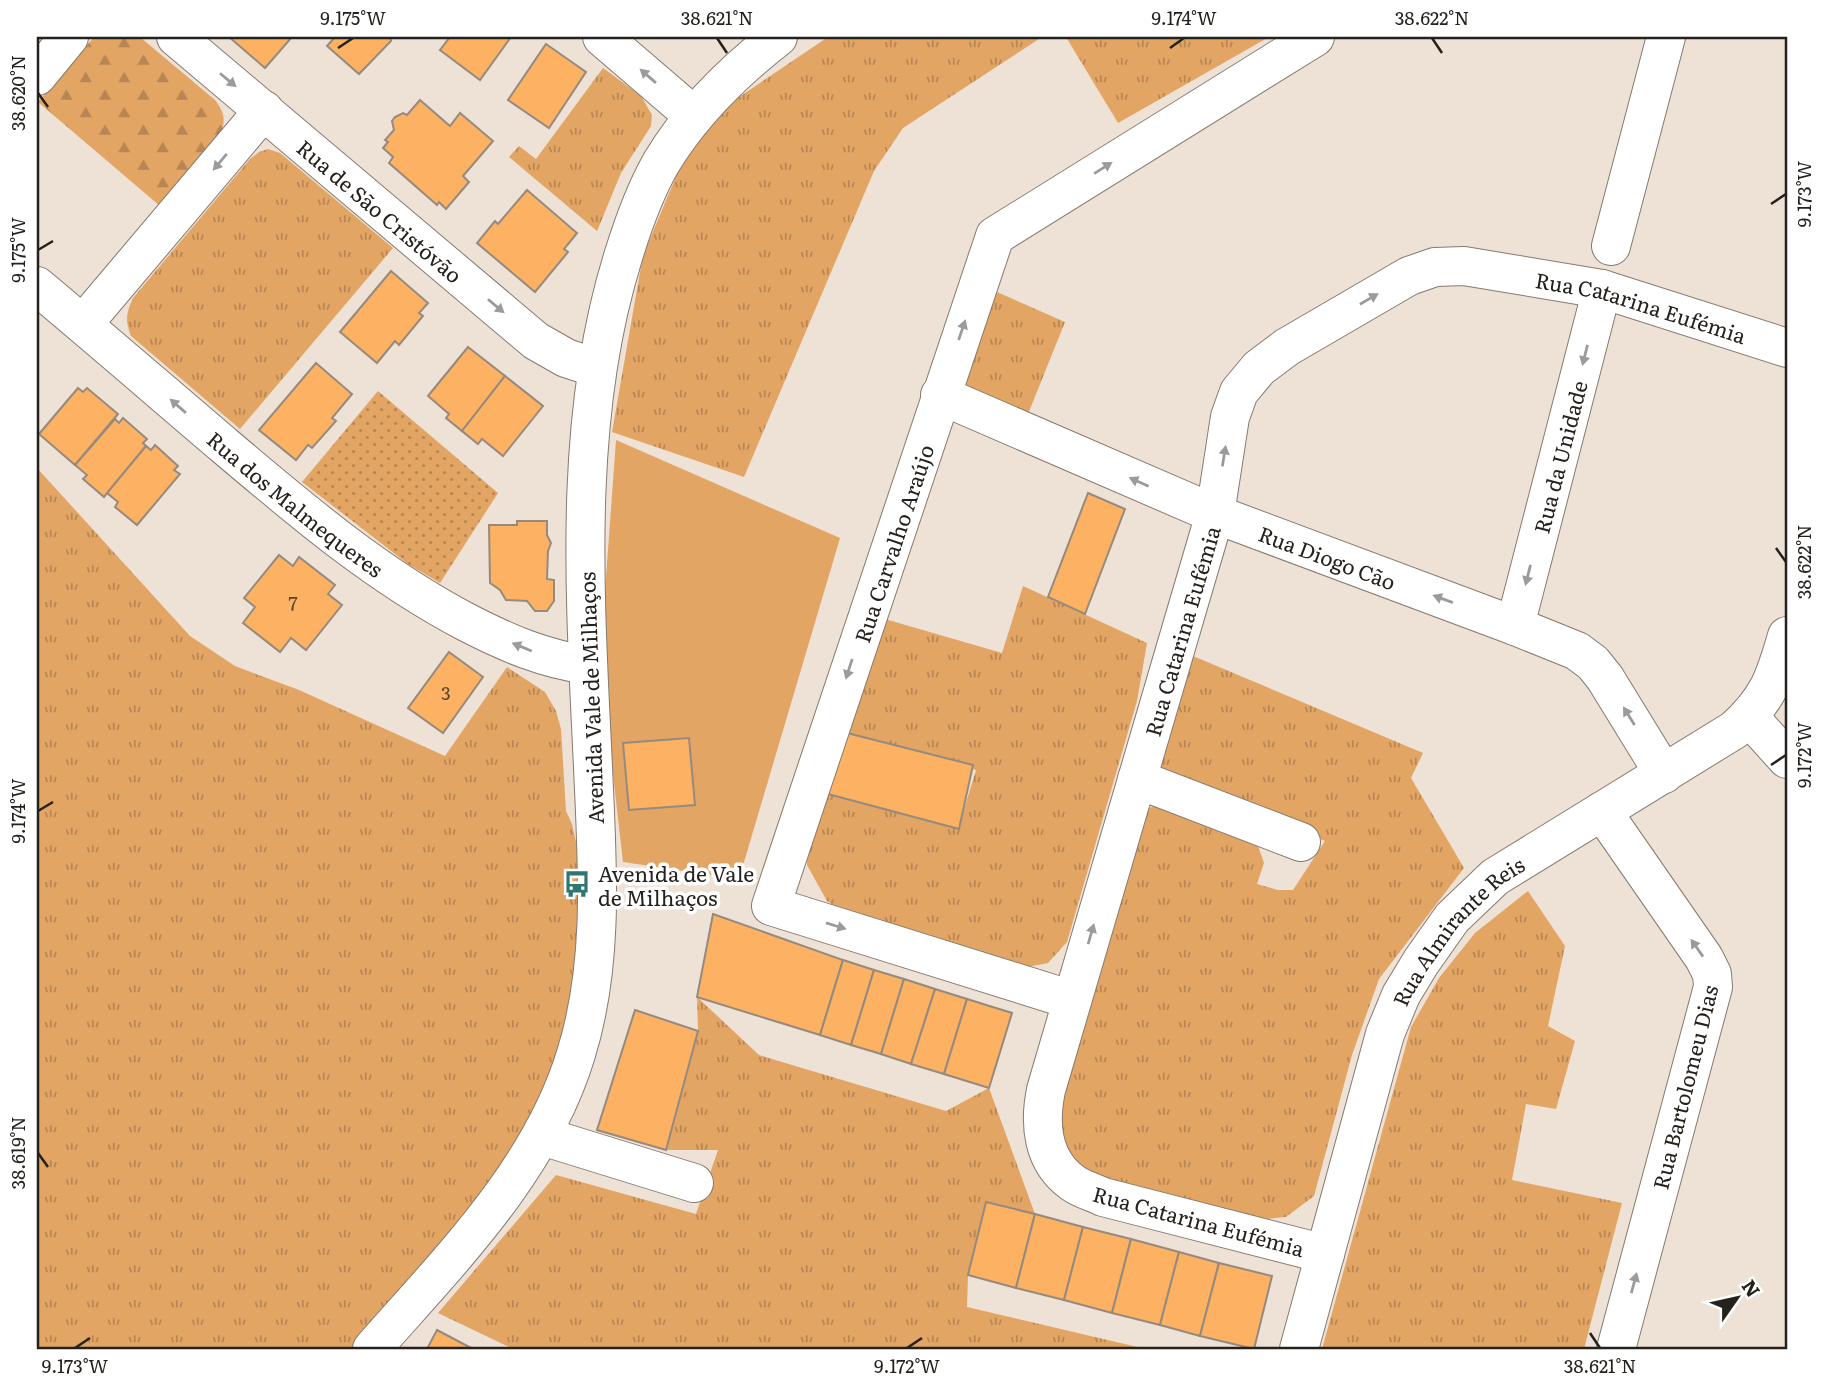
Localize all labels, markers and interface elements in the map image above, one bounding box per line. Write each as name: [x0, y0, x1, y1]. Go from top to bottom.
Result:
text: 9.175°W: [320, 4, 386, 31]
text: 38.621°N: [681, 4, 753, 31]
text: 9.174°W: [1151, 4, 1217, 31]
text: 38.622°N: [1395, 4, 1469, 31]
text: 38.620°N: [4, 55, 31, 131]
one-way arrow: [639, 68, 657, 84]
one-way arrow: [219, 73, 237, 88]
street label: Rua de São Cristóvão: [291, 131, 470, 289]
one-way arrow: [212, 153, 228, 171]
text: 9.173°W: [1790, 160, 1817, 227]
one-way arrow: [1094, 162, 1113, 175]
text: 9.175°W: [4, 217, 31, 283]
street label: Rua Catarina Eufémia: [1533, 263, 1751, 350]
one-way arrow: [1360, 293, 1379, 305]
one-way arrow: [487, 298, 504, 313]
one-way arrow: [958, 320, 968, 341]
one-way arrow: [1579, 344, 1590, 366]
street label: Rua da Unidade: [1524, 377, 1593, 536]
one-way arrow: [169, 399, 186, 414]
street label: Rua dos Malmequeres: [201, 423, 390, 583]
street label: Rua Carvalho Araújo: [845, 440, 940, 646]
one-way arrow: [1219, 445, 1230, 467]
one-way arrow: [1129, 476, 1150, 487]
street label: Rua Diogo Cão: [1255, 516, 1401, 596]
street label: Rua Catarina Eufémia: [1135, 521, 1227, 739]
text: 38.622°N: [1790, 525, 1817, 599]
one-way arrow: [1523, 565, 1533, 586]
street label: Avenida Vale de Milhaços: [570, 571, 610, 825]
house number: 7: [288, 589, 298, 616]
one-way arrow: [1432, 593, 1453, 604]
one-way arrow: [512, 642, 533, 653]
one-way arrow: [843, 659, 854, 680]
house number: 3: [441, 679, 451, 706]
one-way arrow: [1622, 706, 1635, 725]
text: 9.172°W: [1790, 722, 1817, 788]
text: 9.174°W: [4, 778, 31, 844]
street label: Rua Almirante Reis: [1383, 848, 1529, 1010]
place label: Avenida de Vale de Milhaços: [598, 857, 754, 912]
bus stop icon: Avenida de Vale de Milhaços: [562, 869, 592, 899]
one-way arrow: [826, 922, 847, 932]
one-way arrow: [1087, 924, 1097, 945]
one-way arrow: [1690, 939, 1704, 957]
street label: Rua Bartolomeu Dias: [1644, 982, 1724, 1192]
text: 38.619°N: [4, 1116, 31, 1190]
street label: Rua Catarina Eufémia: [1090, 1177, 1309, 1263]
north arrow: [1702, 1264, 1772, 1334]
one-way arrow: [1629, 1272, 1640, 1294]
text: N: [1736, 1273, 1768, 1302]
text: 9.173°W: [42, 1352, 109, 1379]
text: 9.172°W: [874, 1352, 940, 1379]
text: 38.621°N: [1564, 1352, 1636, 1379]

